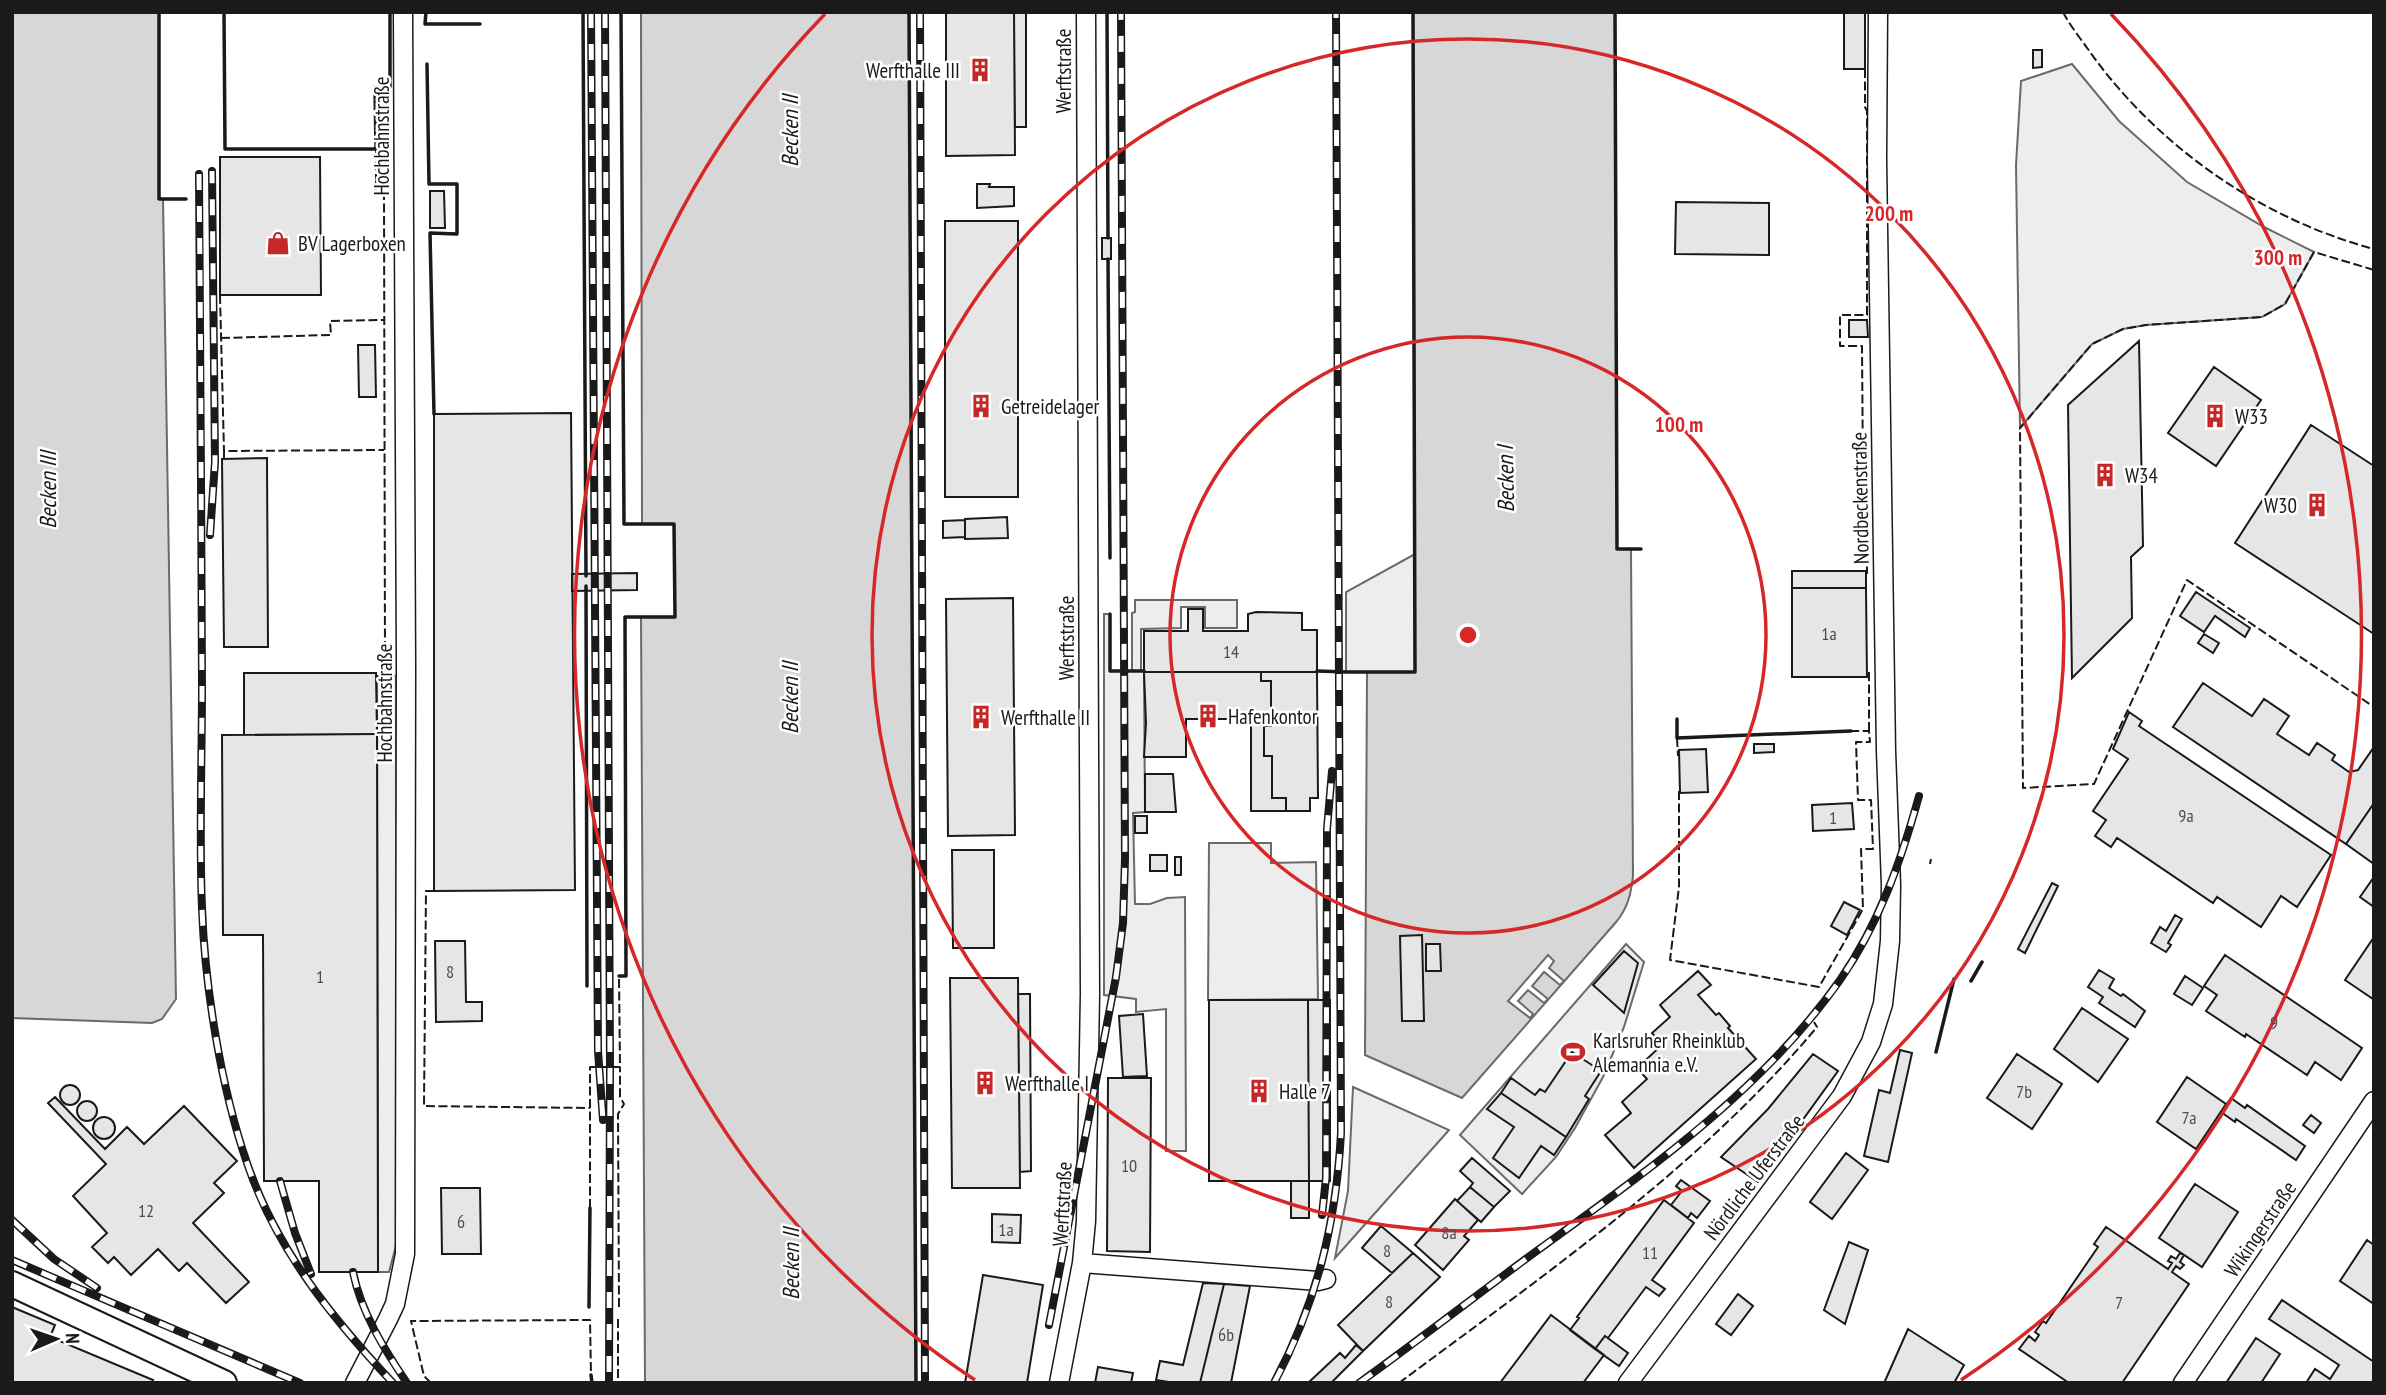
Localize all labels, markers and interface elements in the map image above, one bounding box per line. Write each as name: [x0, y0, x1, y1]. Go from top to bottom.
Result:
street label: Werftstraße: [1050, 29, 1077, 113]
building icon: Werfthalle III: [966, 56, 994, 84]
place label: Werfthalle III: [866, 57, 960, 84]
street label: Hochbahnstraße: [368, 77, 395, 195]
water label: Becken II: [775, 92, 804, 167]
text: 200 m: [1865, 200, 1913, 227]
shop icon: BV Lagerboxen: [264, 229, 292, 257]
place label: BV Lagerboxen: [298, 230, 406, 257]
text: 300 m: [2254, 244, 2302, 271]
building icon: Getreidelager: [967, 392, 995, 420]
place label: Getreidelager: [1001, 393, 1100, 420]
building icon: W33: [2201, 402, 2229, 430]
place label: W33: [2235, 403, 2268, 430]
text: 100 m: [1655, 411, 1703, 438]
street label: Nordbeckenstraße: [1845, 432, 1875, 564]
water label: Becken I: [1490, 443, 1520, 513]
water label: Becken III: [33, 449, 62, 529]
building icon: W34: [2091, 461, 2119, 489]
place label: W34: [2125, 462, 2159, 489]
building icon: W30: [2303, 491, 2331, 519]
place label: W30: [2264, 492, 2297, 519]
street label: Werftstraße: [1053, 596, 1080, 680]
house number: 1a: [1821, 622, 1837, 645]
centre of rings: [1456, 623, 1480, 647]
house number: 14: [1223, 640, 1239, 663]
street label: Hochbahnstraße: [371, 644, 398, 762]
water label: Becken II: [775, 659, 804, 734]
building icon: Hafenkontor: [1194, 702, 1222, 730]
building icon: Werfthalle II: [967, 703, 995, 731]
place label: Hafenkontor: [1228, 703, 1318, 730]
place label: Werfthalle II: [1001, 704, 1090, 731]
house number: 9a: [2178, 804, 2194, 827]
house number: 1: [1829, 806, 1837, 829]
house number: 8: [446, 960, 454, 983]
house number: 1: [316, 965, 324, 988]
house number: 9: [2270, 1011, 2278, 1034]
place label: Karlsruher Rheinklub Alemannia e.V.: [1593, 1027, 1745, 1078]
sports icon: Karlsruher Rheinklub Alemannia e.V.: [1559, 1038, 1587, 1066]
building icon: Werfthalle I: [971, 1069, 999, 1097]
place label: Werfthalle I: [1005, 1070, 1089, 1097]
building icon: Halle 7: [1245, 1077, 1273, 1105]
place label: Halle 7: [1279, 1078, 1331, 1105]
house number: 7b: [2016, 1080, 2032, 1103]
house number: 7a: [2181, 1106, 2197, 1129]
street label: Nördliche Uferstraße: [1698, 1109, 1810, 1245]
house number: 10: [1121, 1154, 1137, 1177]
street label: Werftstraße: [1046, 1161, 1078, 1247]
street label: Wikingerstraße: [2218, 1176, 2302, 1282]
house number: 12: [138, 1199, 154, 1222]
house number: 6: [457, 1210, 465, 1233]
house number: 1a: [998, 1218, 1014, 1241]
house number: 8a: [1441, 1221, 1457, 1244]
water label: Becken II: [776, 1225, 805, 1300]
house number: 8: [1383, 1239, 1391, 1262]
house number: 11: [1642, 1241, 1658, 1264]
house number: 8: [1385, 1290, 1393, 1313]
house number: 7: [2115, 1291, 2123, 1314]
north arrow: [21, 1304, 91, 1374]
house number: 6b: [1218, 1323, 1234, 1346]
text: N: [61, 1333, 85, 1344]

